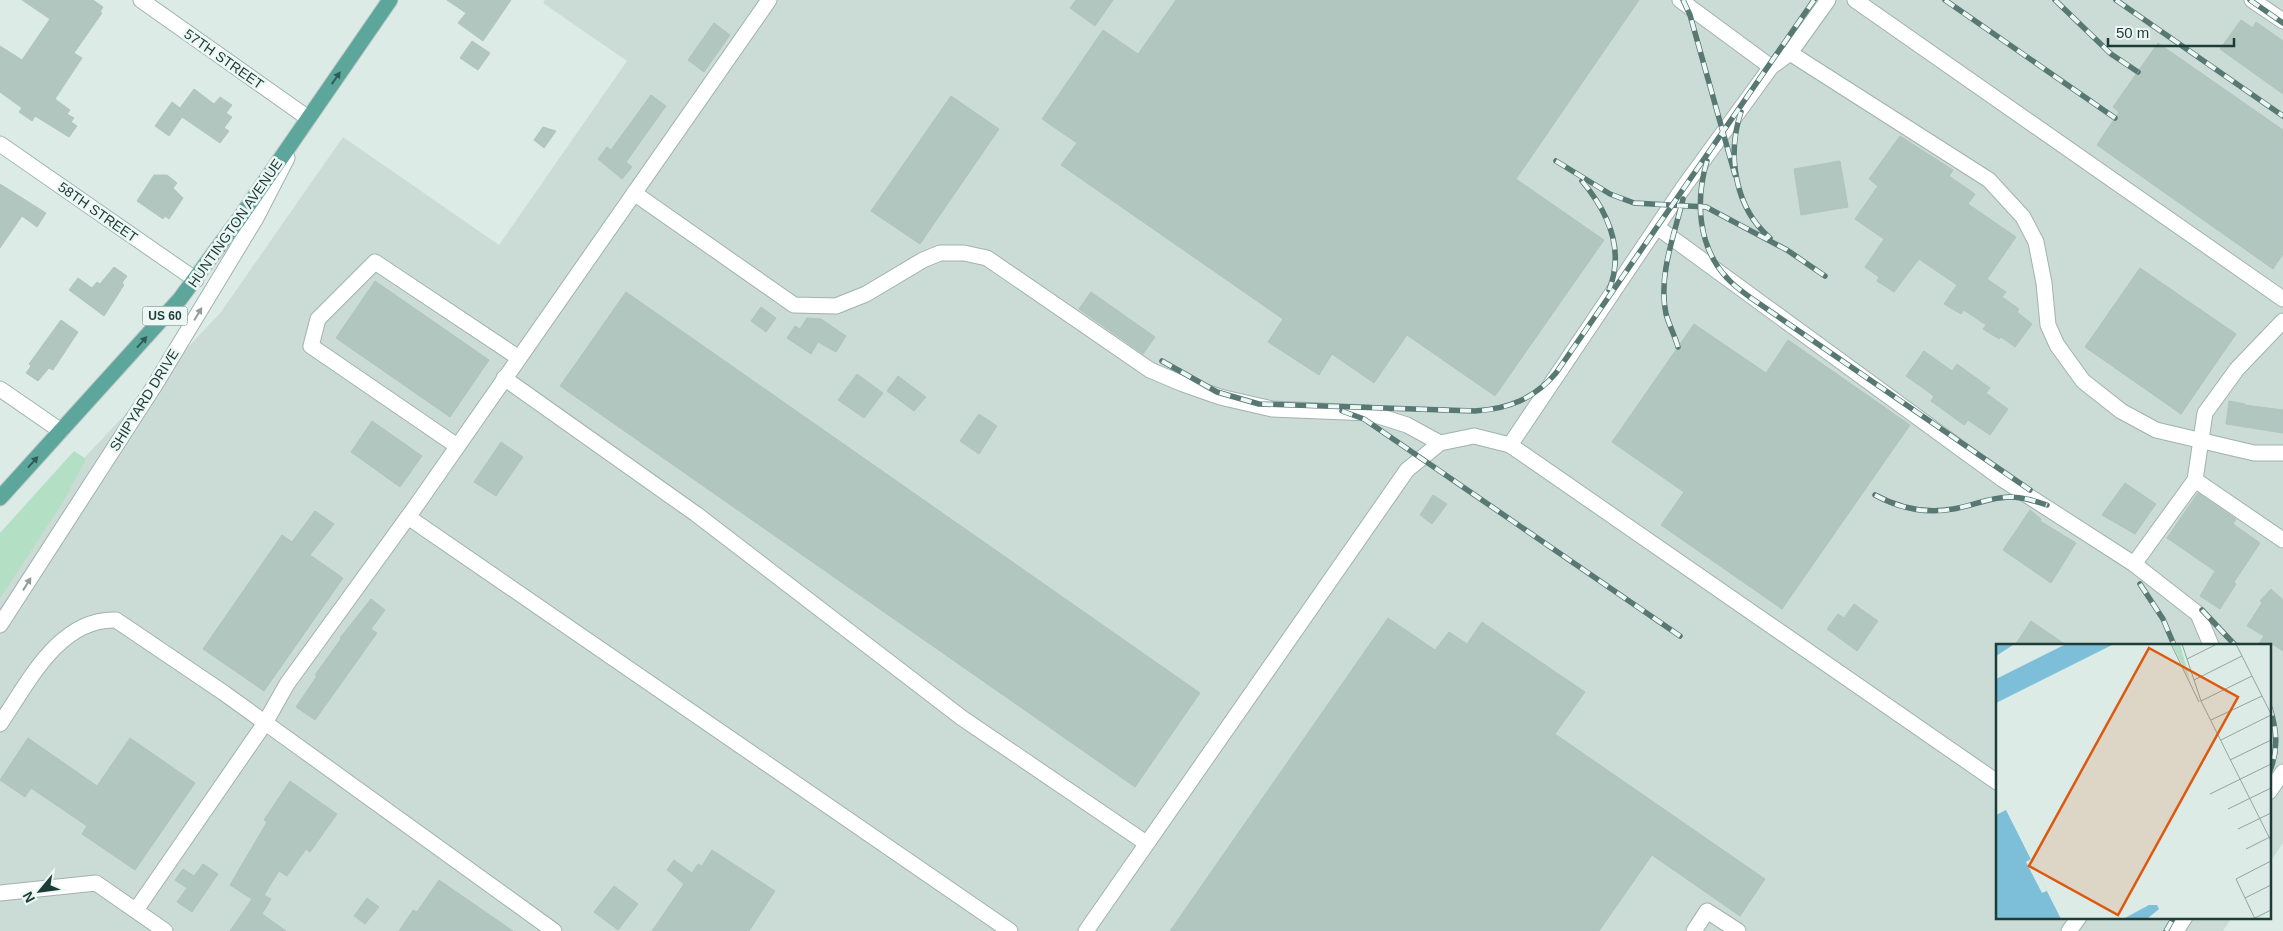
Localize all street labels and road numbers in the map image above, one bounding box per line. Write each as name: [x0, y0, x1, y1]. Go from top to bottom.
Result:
street label: 57TH STREET: [181, 26, 267, 93]
street label: HUNTINGTON AVENUE: [185, 156, 285, 290]
street label: 58TH STREET: [55, 179, 141, 246]
road number: US 60: [142, 306, 188, 326]
street label: SHIPYARD DRIVE: [106, 346, 182, 454]

